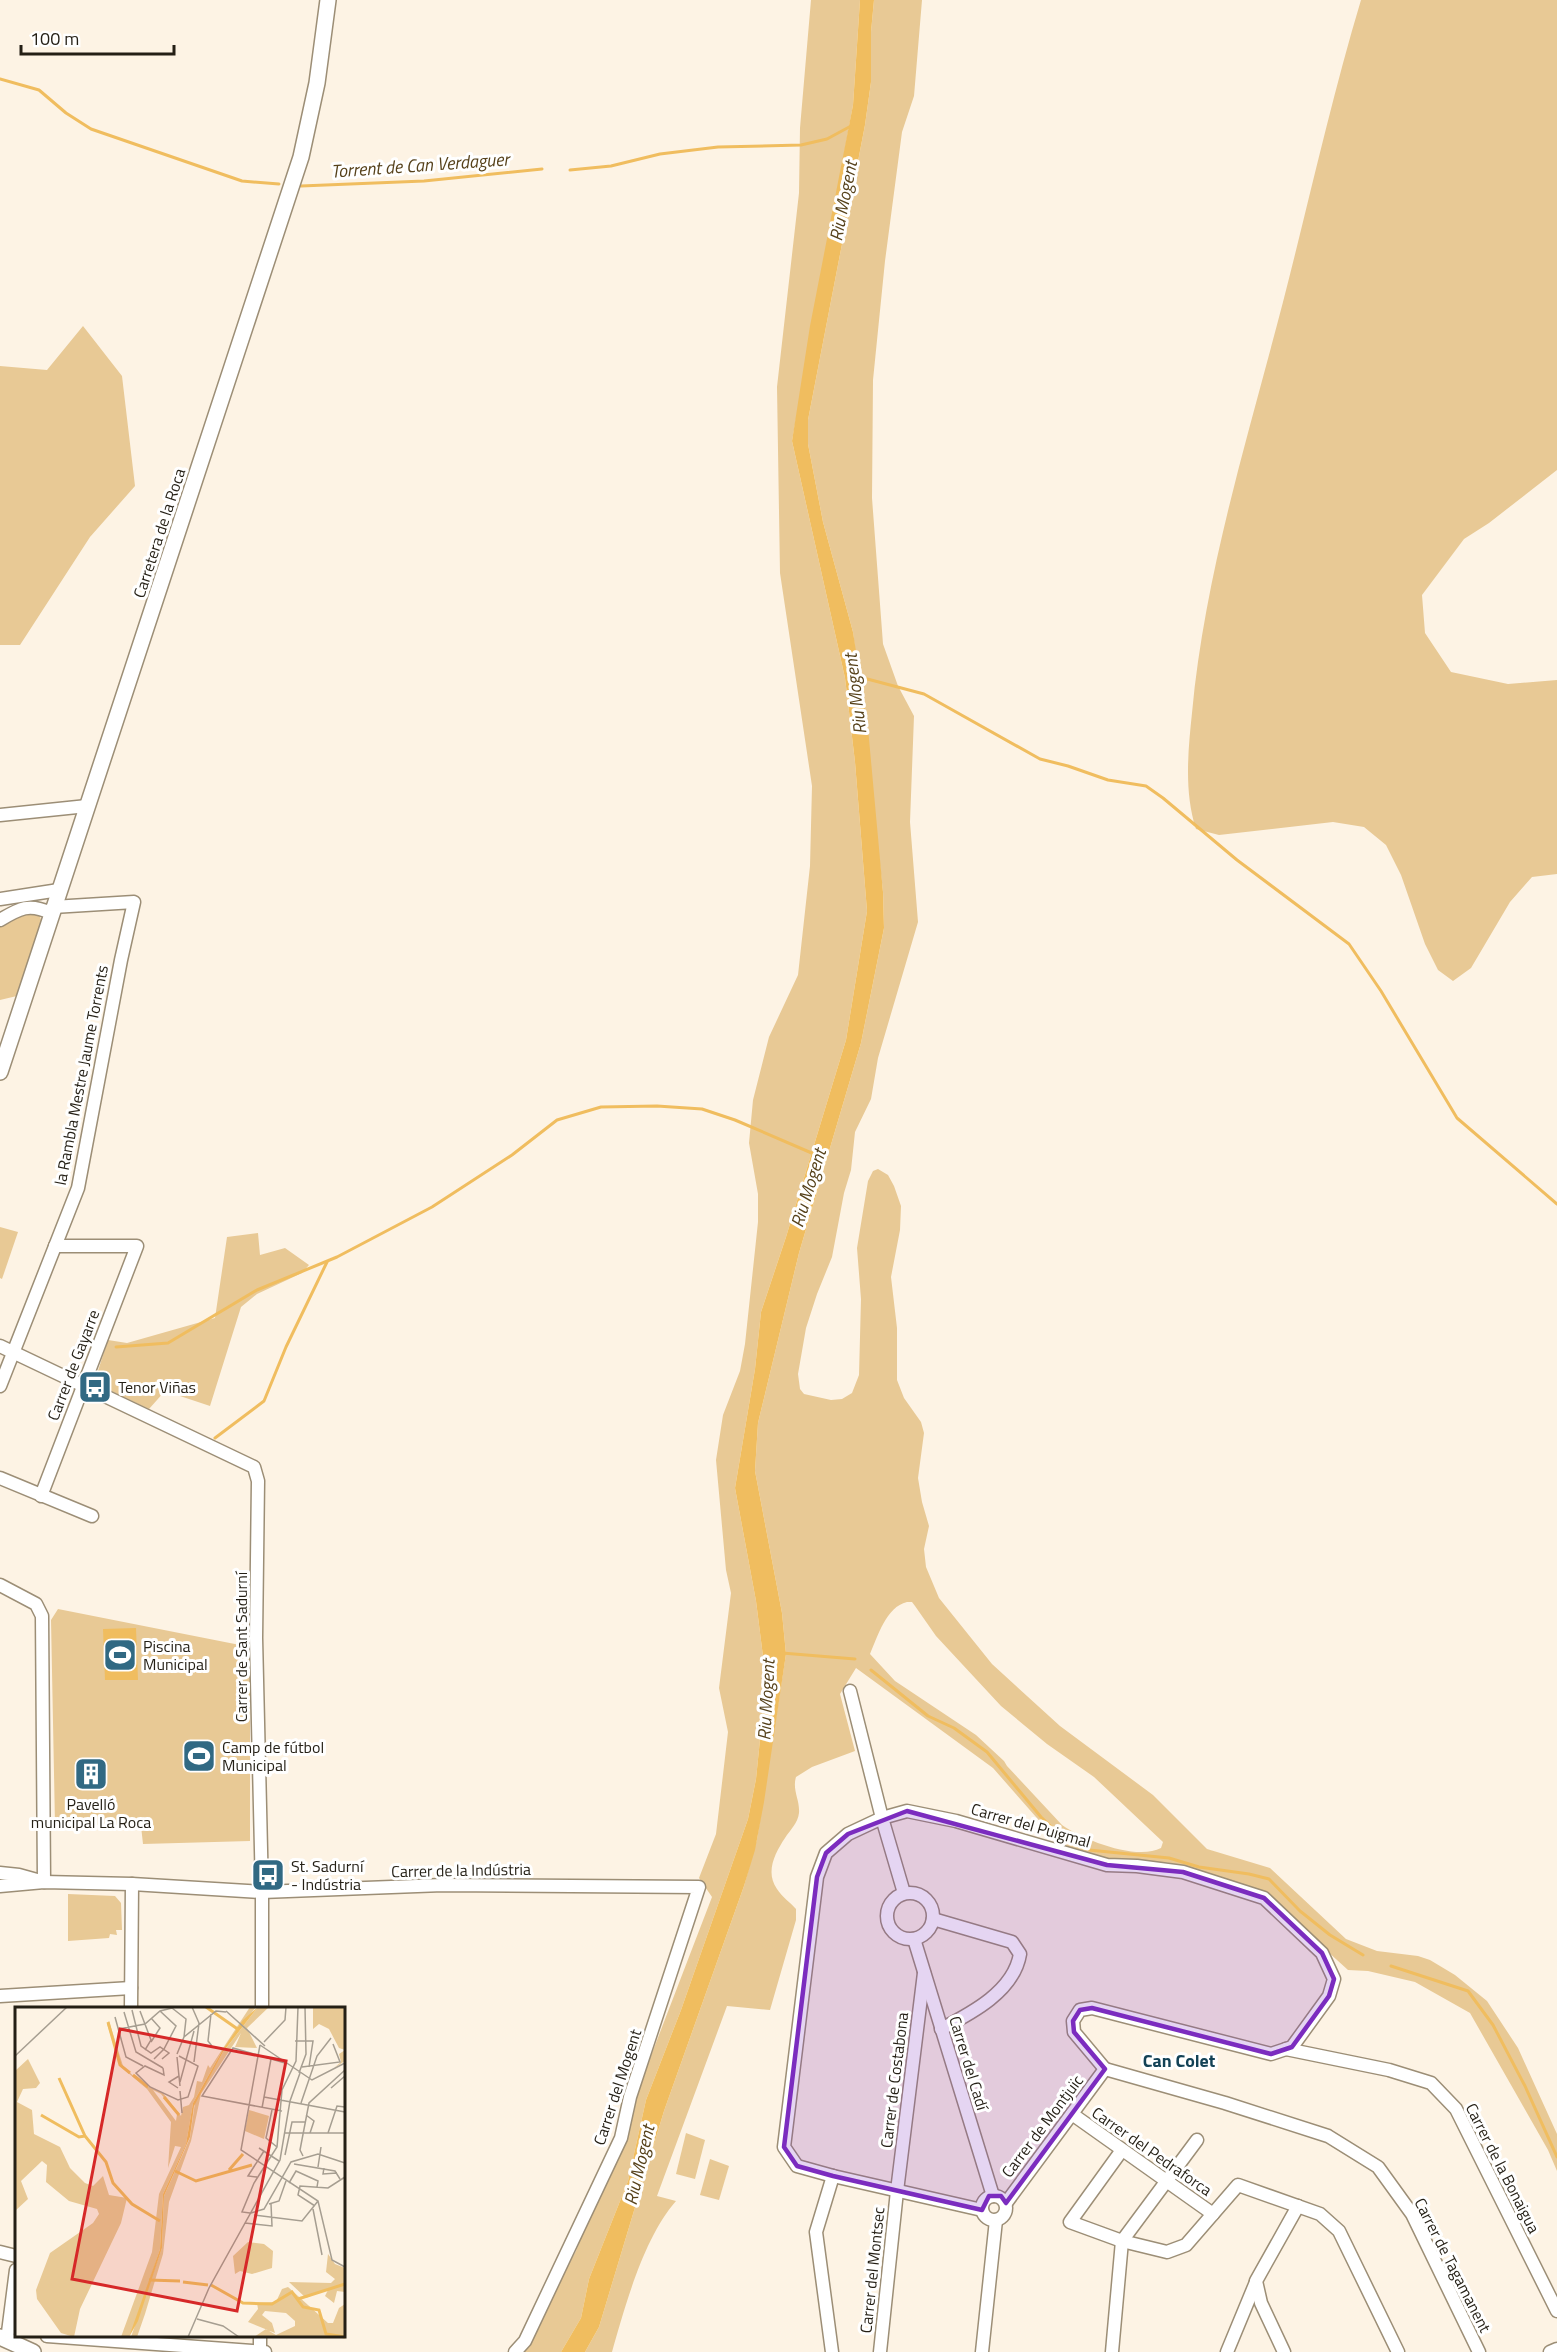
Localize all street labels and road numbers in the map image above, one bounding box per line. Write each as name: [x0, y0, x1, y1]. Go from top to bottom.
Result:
street label: Carretera de la Roca: [127, 465, 191, 601]
street label: la Rambla Mestre Jaume Torrents: [48, 963, 114, 1187]
street label: Carrer de Gayarre: [41, 1306, 105, 1424]
street label: Carrer de Sant Sadurní: [229, 1570, 253, 1722]
street label: Carrer del Puigmal: [968, 1796, 1094, 1854]
street label: Carrer de la Indústria: [391, 1857, 531, 1883]
street label: Carrer de Costabona: [874, 2011, 914, 2149]
street label: Carrer del Cadí: [943, 2013, 995, 2114]
street label: Carrer del Mogent: [587, 2025, 647, 2148]
street label: Carrer de Montjuïc: [995, 2070, 1089, 2182]
street label: Carrer de la Bonaigua: [1460, 2099, 1546, 2237]
street label: Carrer del Pedraforca: [1087, 2100, 1217, 2202]
street label: Carrer de Tagamanent: [1409, 2193, 1498, 2337]
street label: Carrer del Montsec: [853, 2206, 891, 2334]

